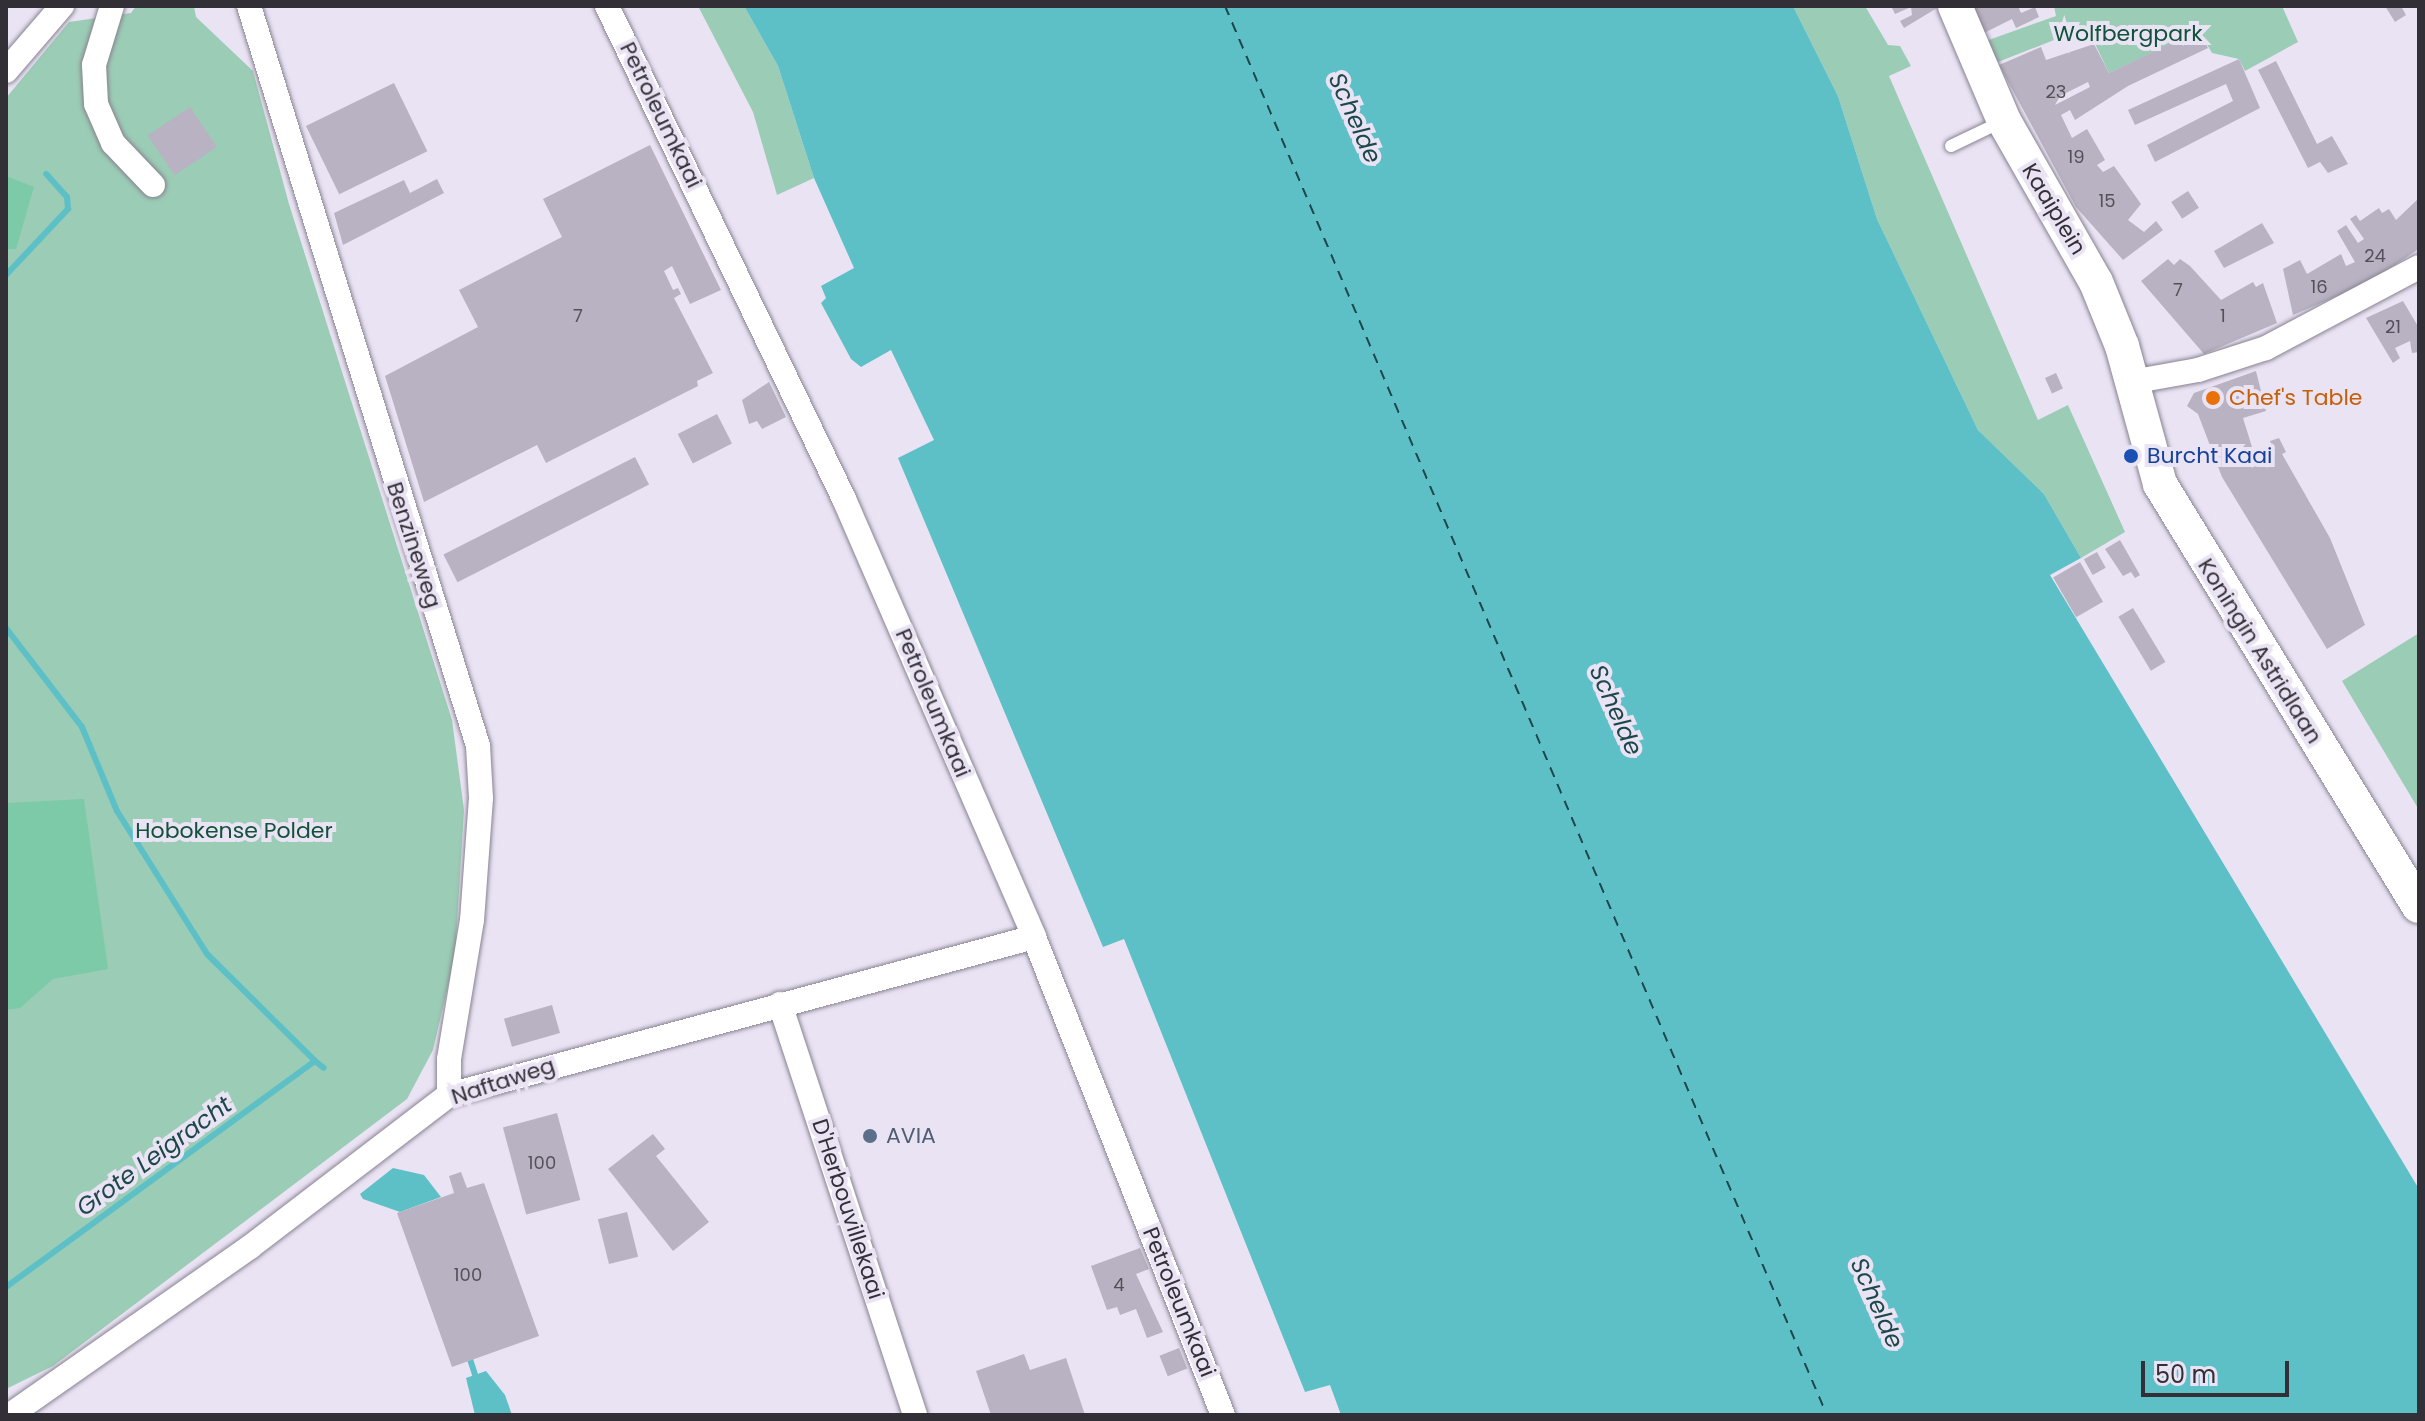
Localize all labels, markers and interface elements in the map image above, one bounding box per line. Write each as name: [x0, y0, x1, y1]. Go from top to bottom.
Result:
park label: Wolfbergpark: [2053, 21, 2203, 47]
street label: Petroleumkaai: [614, 38, 708, 192]
water label: Schelde: [1322, 68, 1388, 168]
house number: 23: [2046, 81, 2066, 103]
house number: 19: [2067, 146, 2085, 168]
street label: Kaaiplein: [2016, 159, 2092, 259]
house number: 15: [2098, 190, 2116, 212]
house number: 24: [2364, 245, 2386, 267]
house number: 16: [2310, 276, 2328, 298]
house number: 7: [2173, 279, 2183, 301]
house number: 7: [573, 305, 583, 327]
house number: 1: [2220, 305, 2226, 327]
house number: 21: [2385, 316, 2401, 338]
place label: Chef's Table: [2229, 385, 2362, 411]
marker: Chef's Table: [2204, 389, 2222, 407]
place label: Burcht Kaai: [2147, 443, 2272, 469]
marker: Burcht Kaai: [2122, 447, 2140, 465]
street label: Benzineweg: [381, 479, 447, 611]
street label: Koningin Astridlaan: [2192, 554, 2328, 748]
street label: Petroleumkaai: [890, 625, 976, 781]
water label: Schelde: [1583, 660, 1649, 760]
park label: Hobokense Polder: [135, 818, 333, 844]
street label: Naftaweg: [448, 1052, 558, 1110]
water label: Grote Leigracht: [71, 1090, 237, 1222]
street label: D'Herbouvillekaai: [806, 1116, 890, 1302]
place label: AVIA: [886, 1123, 936, 1149]
marker: AVIA: [861, 1127, 879, 1145]
house number: 100: [528, 1152, 556, 1174]
street label: Petroleumkaai: [1137, 1223, 1221, 1381]
water label: Schelde: [1844, 1253, 1910, 1353]
house number: 100: [454, 1264, 482, 1286]
house number: 4: [1113, 1274, 1125, 1296]
scale bar: [2145, 1345, 2293, 1395]
text: 50 m: [2155, 1358, 2216, 1391]

